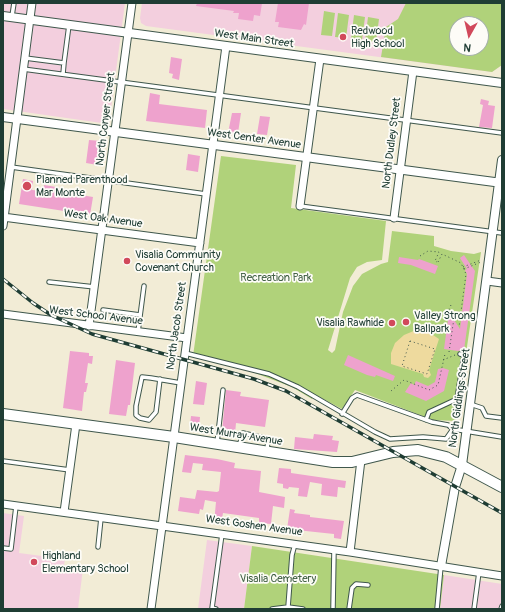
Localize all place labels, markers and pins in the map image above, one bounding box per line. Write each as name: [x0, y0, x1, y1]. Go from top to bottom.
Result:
place label: Redwood High School: [351, 24, 405, 50]
marker: Redwood High School: [338, 32, 348, 42]
place label: Planned Parenthood Mar Monte: [36, 173, 128, 199]
marker: Planned Parenthood Mar Monte: [21, 180, 33, 192]
place label: Visalia Community Covenant Church: [135, 248, 220, 274]
marker: Visalia Community Covenant Church: [122, 256, 132, 266]
place label: Valley Strong Ballpark: [414, 309, 476, 335]
place label: Visalia Rawhide: [316, 316, 384, 330]
marker: Valley Strong Ballpark: [401, 317, 411, 327]
marker: Visalia Rawhide: [387, 318, 397, 328]
place label: Highland Elementary School: [42, 549, 129, 575]
marker: Highland Elementary School: [29, 557, 39, 567]

